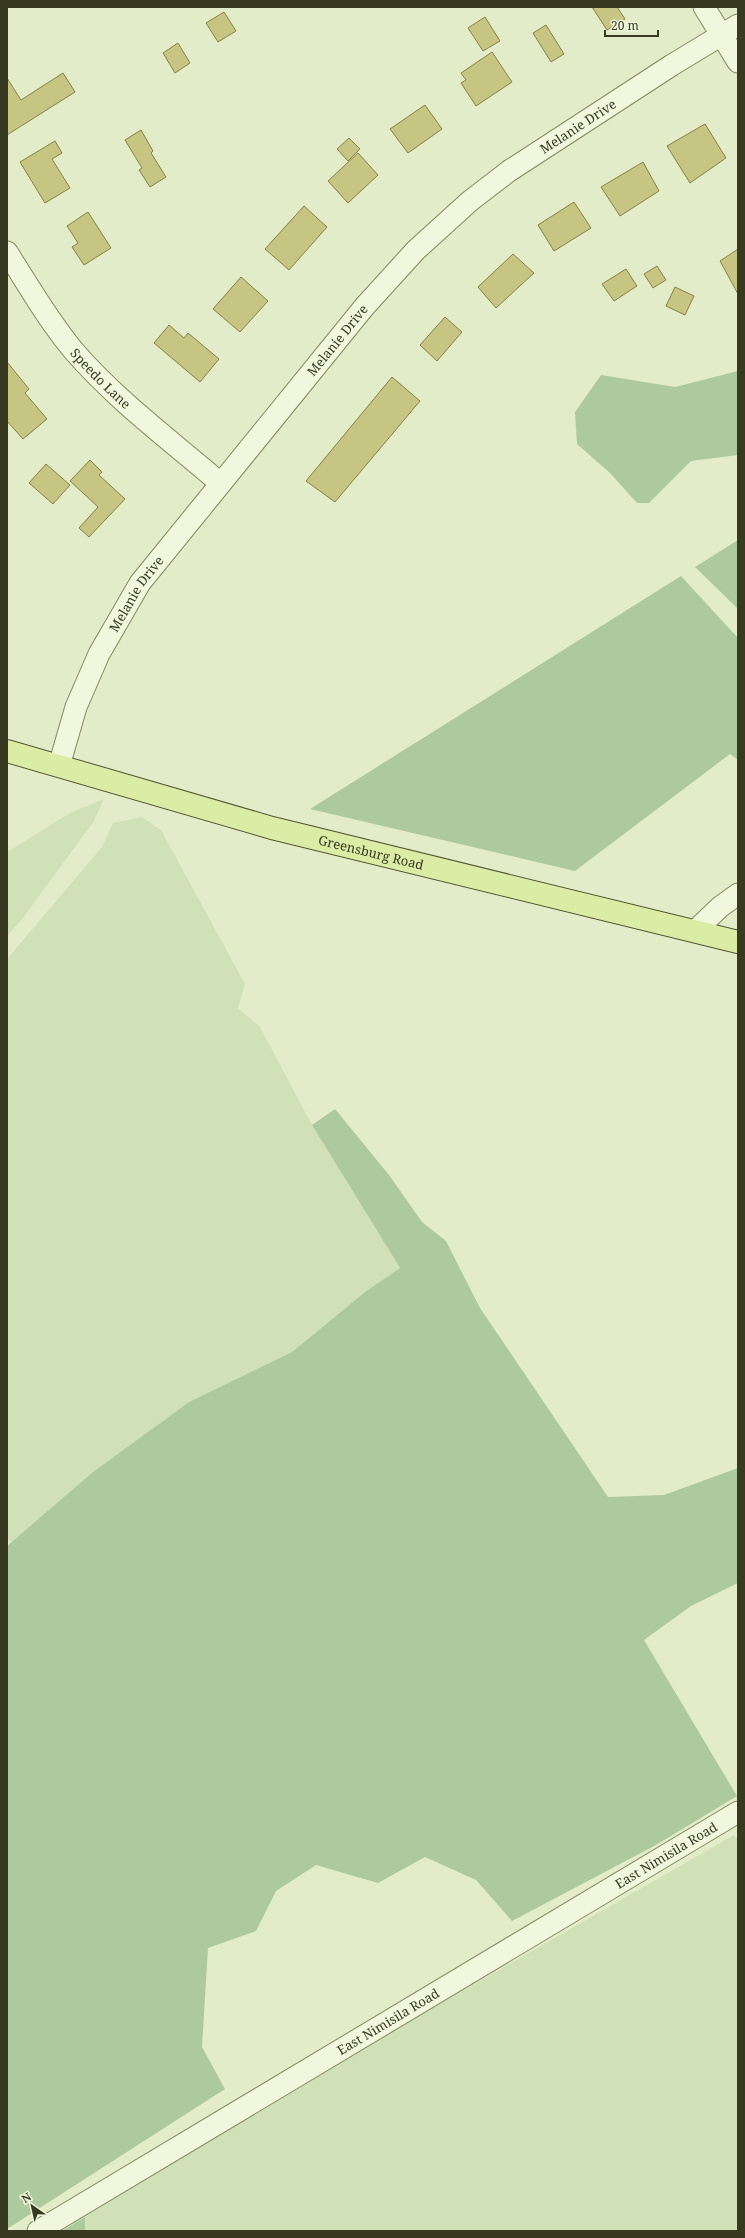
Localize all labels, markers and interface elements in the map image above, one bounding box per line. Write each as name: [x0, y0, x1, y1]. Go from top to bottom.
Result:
scale bar: [605, 12, 658, 38]
text: 20 m: [611, 17, 639, 34]
street label: Melanie Drive: [536, 95, 620, 158]
street label: Melanie Drive: [303, 300, 372, 380]
street label: Speedo Lane: [66, 344, 135, 413]
street label: Melanie Drive: [105, 552, 168, 635]
street label: Greensburg Road: [317, 831, 426, 874]
street label: East Nimisila Road: [612, 1818, 720, 1893]
street label: East Nimisila Road: [334, 1984, 442, 2059]
north arrow: [12, 2186, 52, 2226]
text: N: [18, 2188, 34, 2206]

